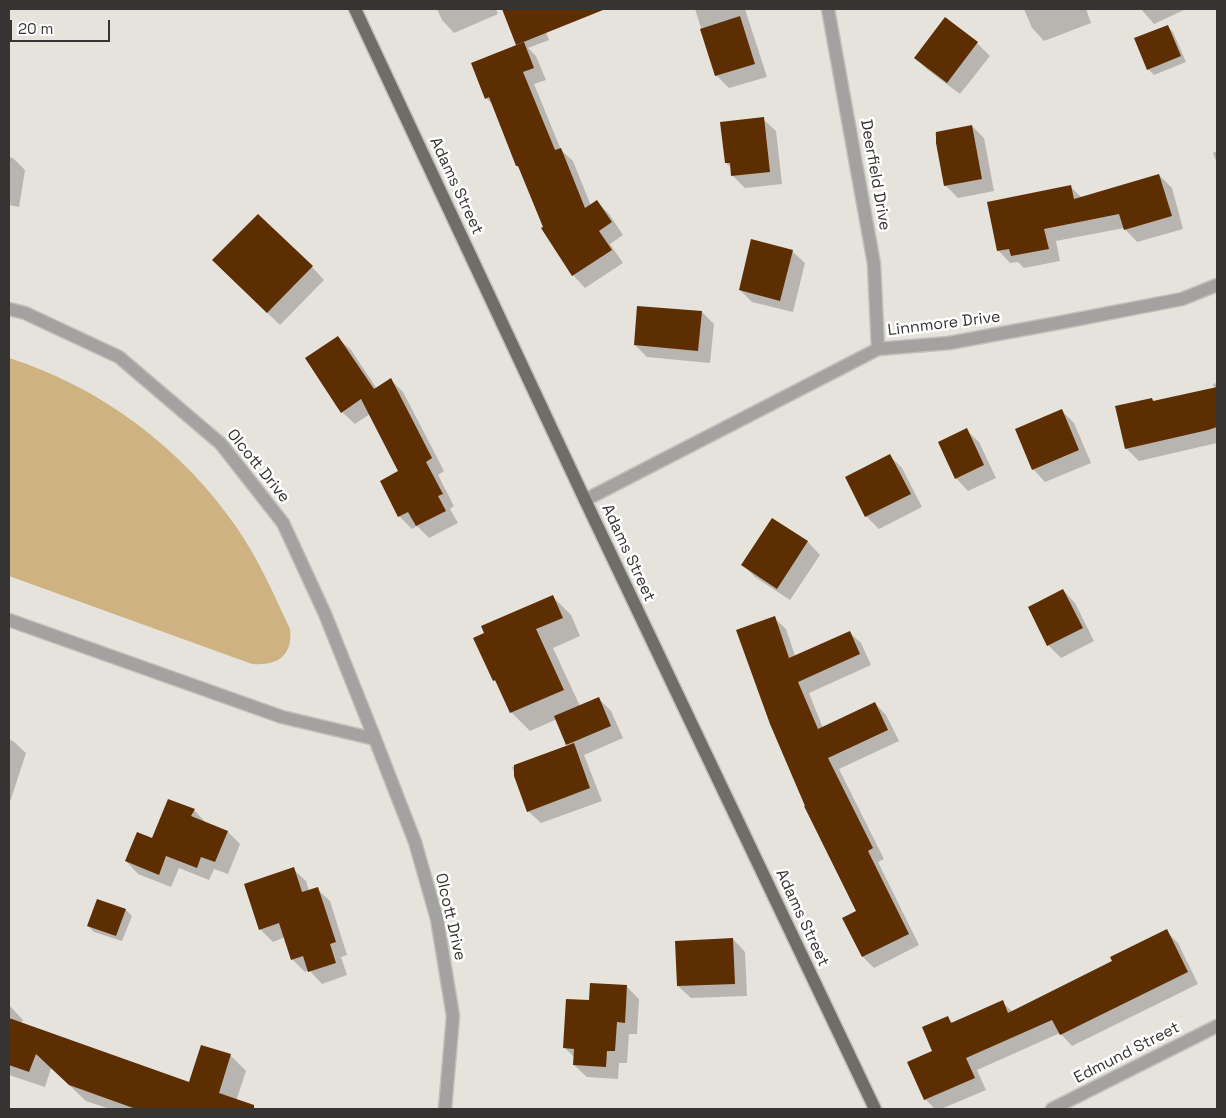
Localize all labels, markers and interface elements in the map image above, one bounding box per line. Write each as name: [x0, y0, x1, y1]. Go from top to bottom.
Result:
scale bar: [12, 10, 112, 42]
text: 20 m: [18, 19, 53, 38]
street label: Deerfield Drive: [856, 118, 894, 232]
street label: Adams Street: [425, 134, 487, 238]
street label: Linnmore Drive: [886, 308, 1002, 340]
street label: Olcott Drive: [223, 425, 293, 507]
street label: Adams Street: [597, 501, 659, 605]
street label: Adams Street: [771, 866, 833, 970]
street label: Olcott Drive: [431, 871, 469, 963]
street label: Edmund Street: [1071, 1018, 1183, 1088]

